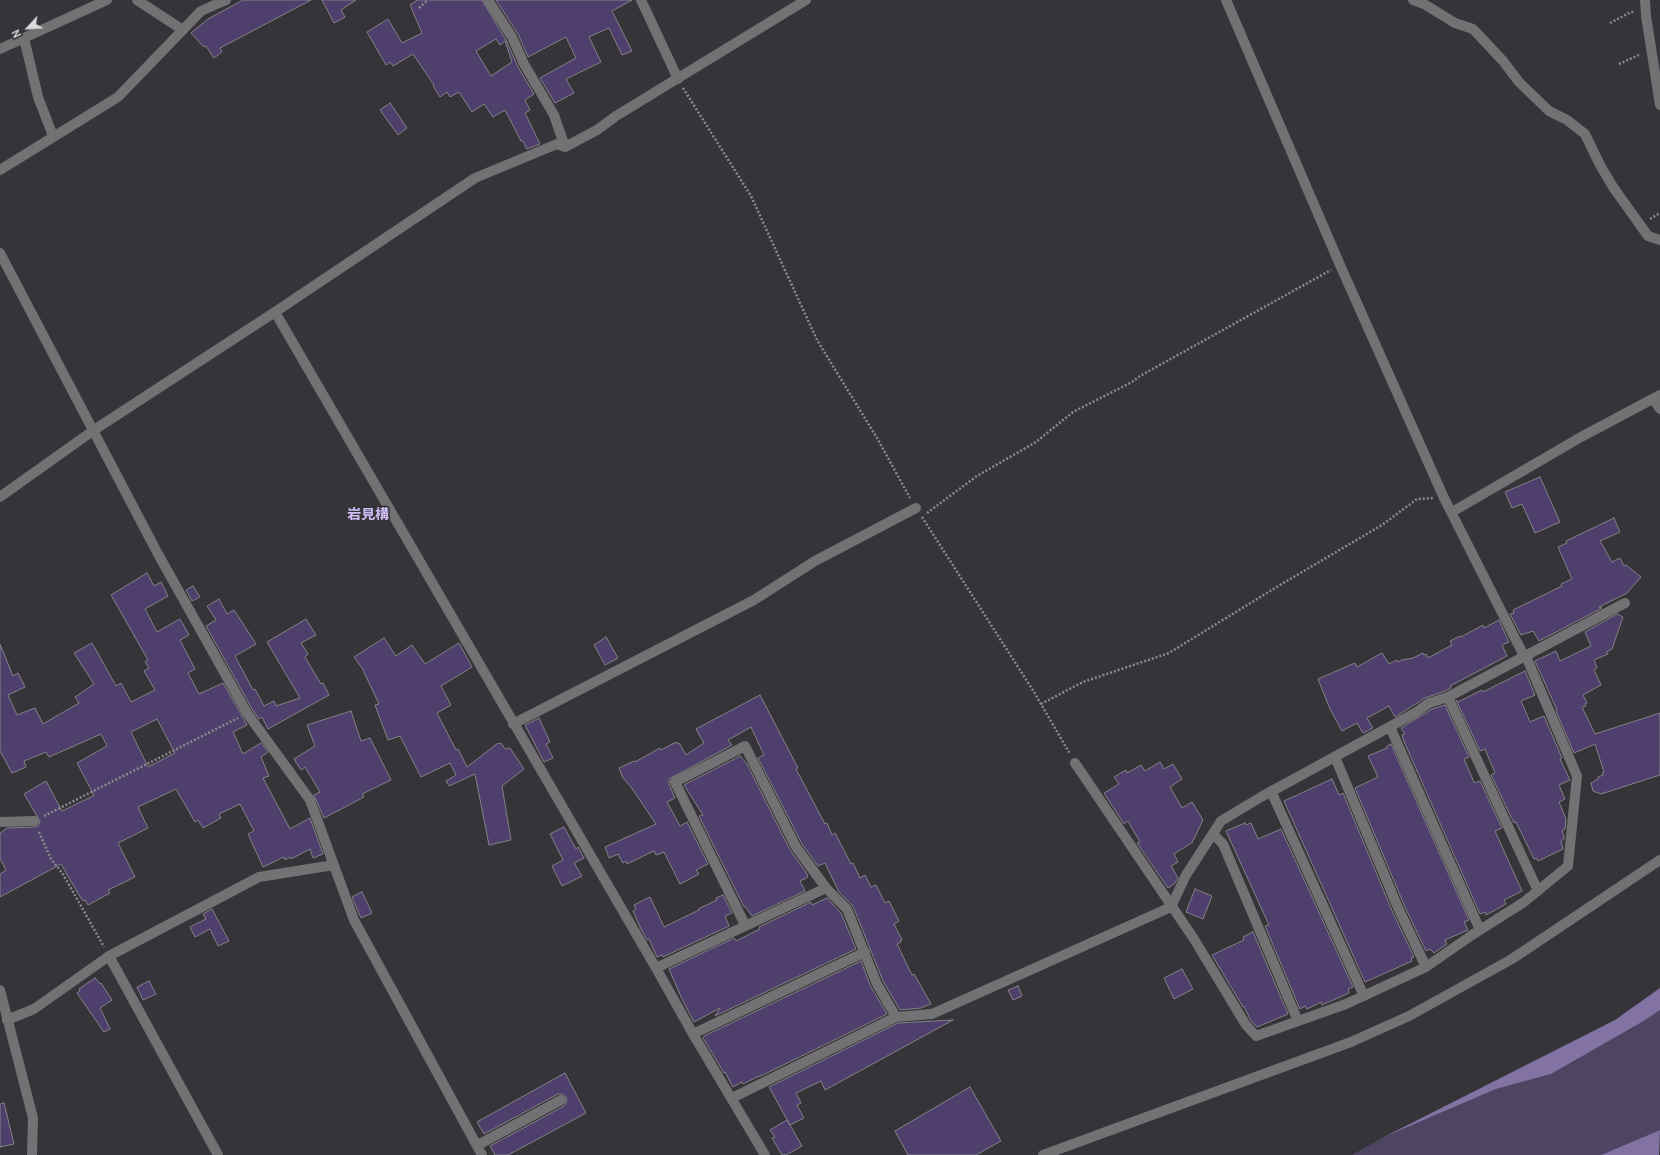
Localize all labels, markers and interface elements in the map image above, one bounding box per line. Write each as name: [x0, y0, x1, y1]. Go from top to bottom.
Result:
north arrow: [8, 8, 48, 48]
text: N: [9, 27, 24, 40]
district label: 岩見構: [347, 507, 389, 523]

